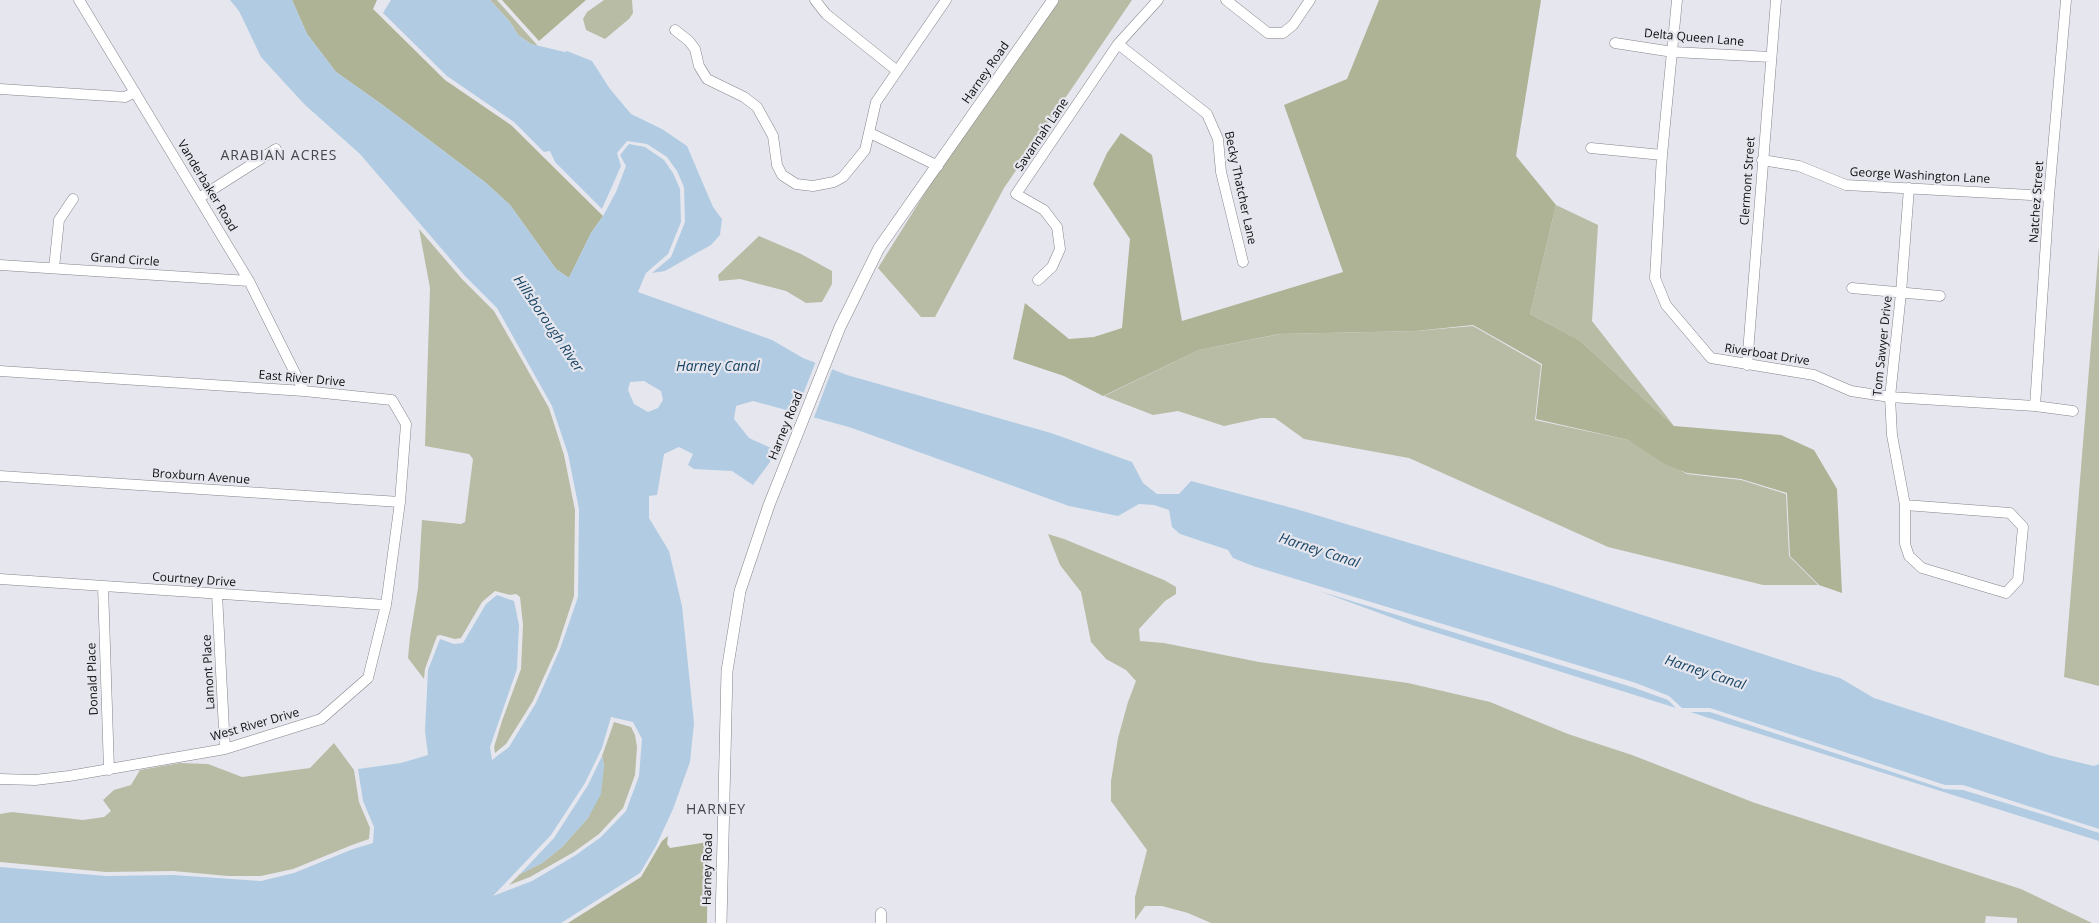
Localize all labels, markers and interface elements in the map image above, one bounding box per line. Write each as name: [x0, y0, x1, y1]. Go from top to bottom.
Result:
street label: Delta Queen Lane: [1643, 26, 1745, 50]
street label: Harney Road: [959, 39, 1013, 107]
street label: Savannah Lane: [1012, 96, 1072, 174]
street label: Becky Thatcher Lane: [1221, 130, 1259, 246]
street label: Clermont Street: [1738, 136, 1758, 226]
street label: Vanderbaker Road: [174, 138, 240, 234]
district label: ARABIAN ACRES: [219, 148, 339, 164]
street label: Natchez Street: [2027, 161, 2047, 243]
street label: George Washington Lane: [1849, 165, 1991, 187]
street label: Grand Circle: [90, 250, 160, 270]
water label: Hillsborough River: [509, 272, 587, 376]
street label: Tom Sawyer Drive: [1871, 295, 1895, 397]
street label: Riverboat Drive: [1723, 341, 1811, 369]
water label: Harney Canal: [676, 359, 760, 375]
street label: East River Drive: [258, 368, 346, 390]
street label: Harney Road: [766, 390, 806, 462]
street label: Broxburn Avenue: [152, 466, 250, 488]
water label: Harney Canal: [1277, 530, 1361, 572]
street label: Courtney Drive: [152, 570, 236, 590]
street label: Lamont Place: [200, 634, 218, 710]
street label: Donald Place: [85, 642, 101, 716]
water label: Harney Canal: [1663, 652, 1747, 694]
street label: West River Drive: [209, 705, 301, 745]
district label: HARNEY: [685, 802, 747, 818]
street label: Harney Road: [700, 833, 716, 905]

